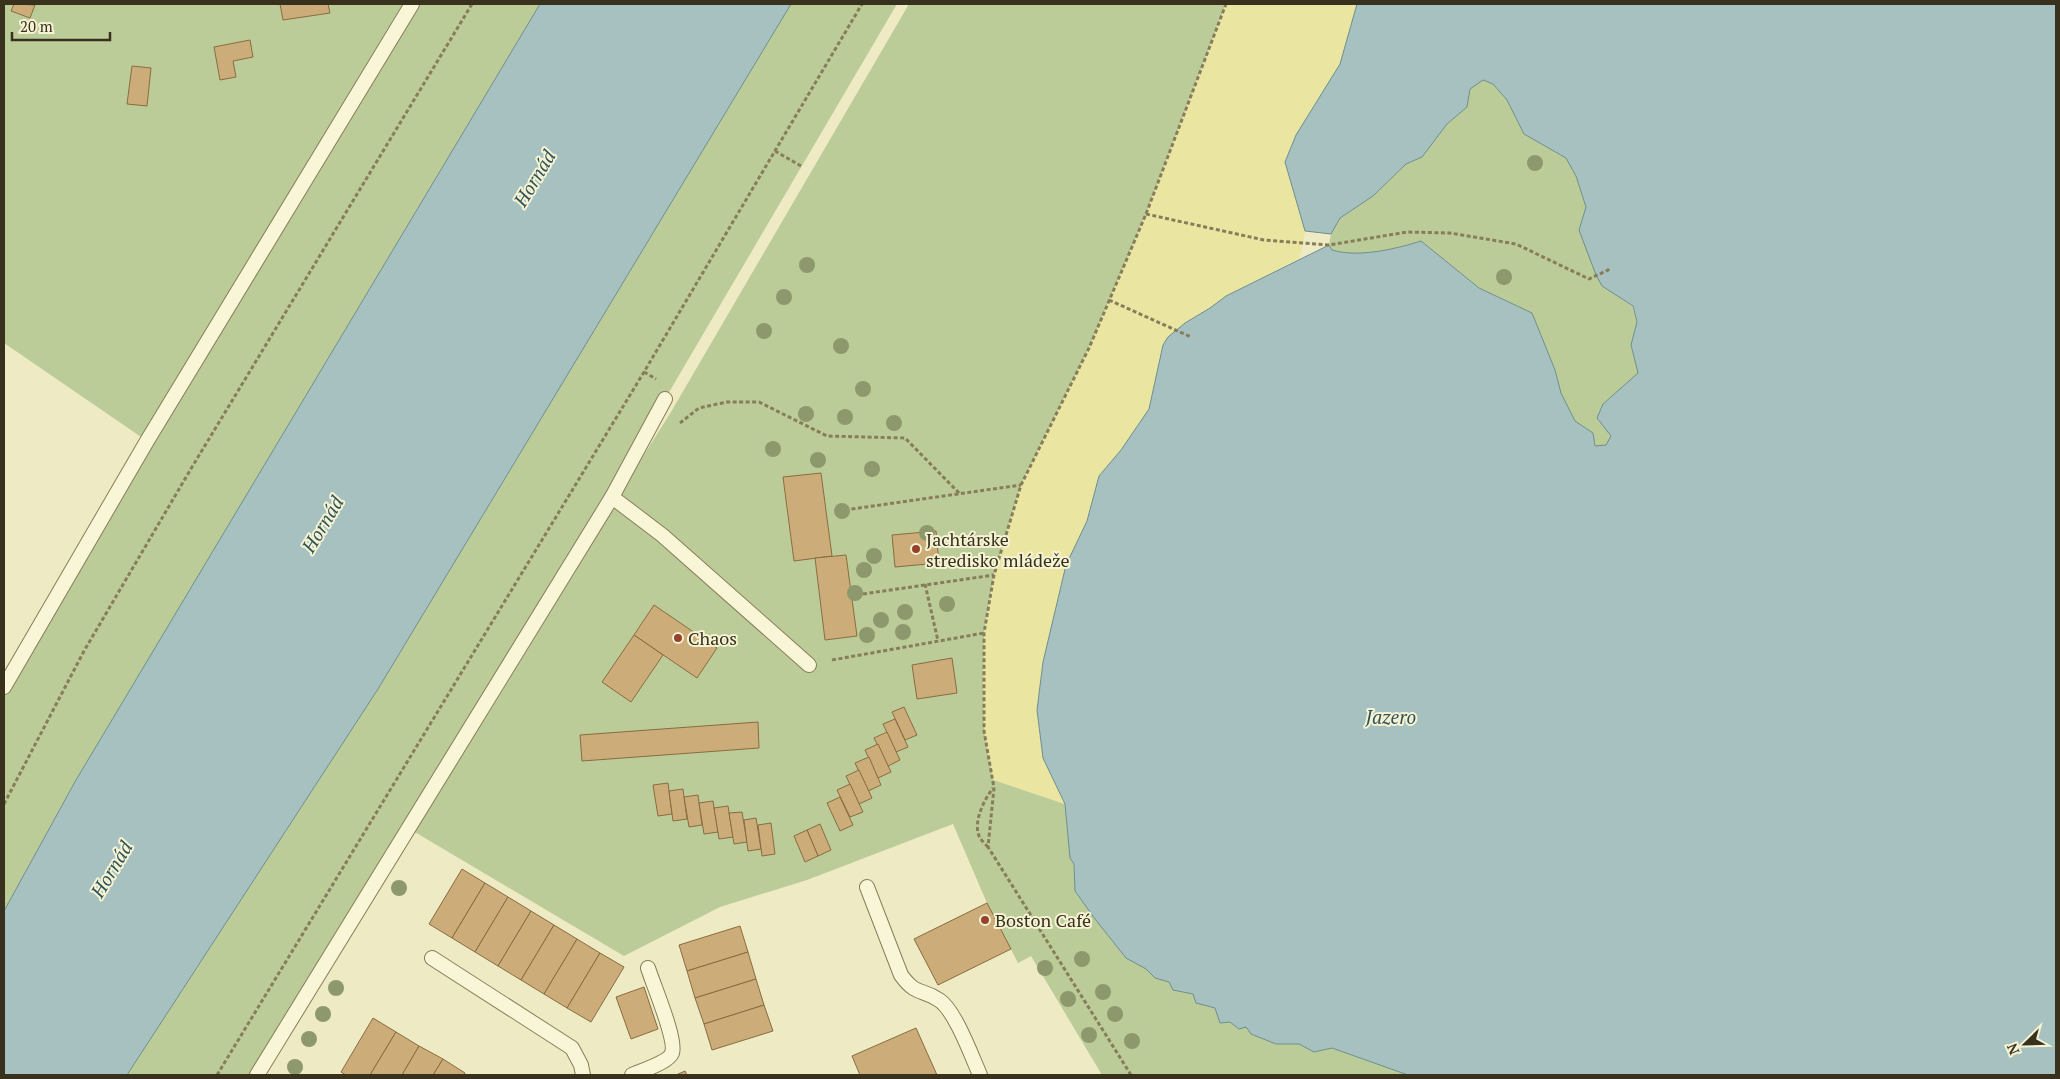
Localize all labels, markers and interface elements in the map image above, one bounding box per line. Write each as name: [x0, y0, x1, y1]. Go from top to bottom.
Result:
scale bar: [12, 10, 110, 42]
text: 20 m: [20, 16, 53, 36]
water label: Hornád: [507, 145, 561, 212]
water label: Hornád: [295, 491, 349, 558]
place label: Jachtárske stredisko mládeže: [926, 527, 1070, 572]
marker: Jachtárske stredisko mládeže: [910, 543, 922, 555]
place label: Chaos: [688, 626, 737, 650]
marker: Chaos: [672, 632, 684, 644]
water label: Jazero: [1365, 704, 1416, 729]
water label: Hornád: [84, 836, 138, 903]
place label: Boston Café: [995, 908, 1091, 932]
marker: Boston Café: [979, 914, 991, 926]
north arrow: [2000, 1019, 2050, 1069]
text: N: [2002, 1040, 2023, 1058]

